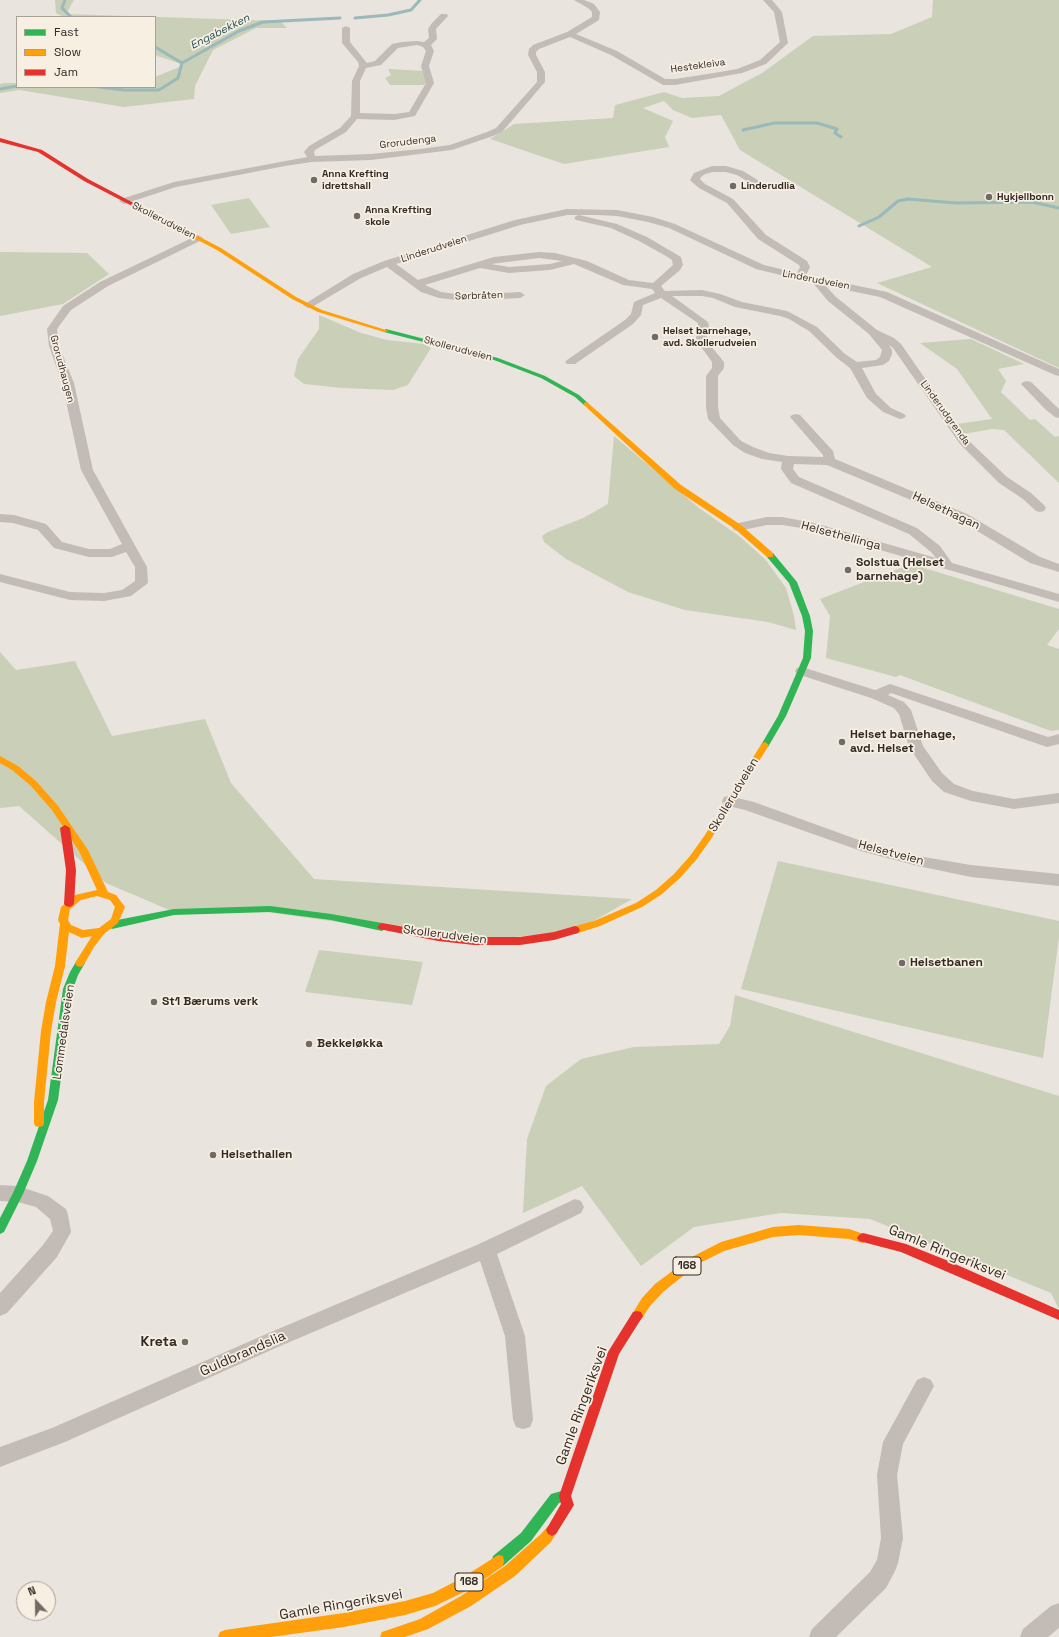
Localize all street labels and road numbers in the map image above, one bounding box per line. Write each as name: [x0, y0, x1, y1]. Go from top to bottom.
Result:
street label: Hestekleiva: [670, 56, 726, 76]
street label: Grorudenga: [379, 133, 437, 151]
street label: Skollerudveien: [130, 200, 198, 242]
street label: Linderudveien: [400, 233, 468, 265]
street label: Linderudveien: [781, 268, 851, 292]
street label: Sørbråten: [455, 289, 503, 303]
street label: Grorudhaugen: [47, 334, 77, 404]
street label: Skollerudveien: [423, 334, 493, 364]
street label: Linderudgrenda: [918, 378, 972, 448]
street label: Helsethagan: [910, 489, 982, 533]
street label: Helsethellinga: [800, 518, 882, 554]
street label: Skollerudveien: [706, 755, 762, 835]
street label: Helsetveien: [857, 837, 925, 869]
street label: Skollerudveien: [402, 923, 488, 947]
street label: Lommedalsveien: [50, 983, 78, 1081]
street label: Gamle Ringeriksvei: [886, 1222, 1008, 1284]
road number: 168: [673, 1257, 701, 1275]
street label: Guldbrandslia: [197, 1328, 289, 1380]
street label: Gamle Ringeriksvei: [553, 1344, 611, 1468]
road number: 168: [455, 1573, 483, 1591]
street label: Gamle Ringeriksvei: [278, 1586, 404, 1624]

